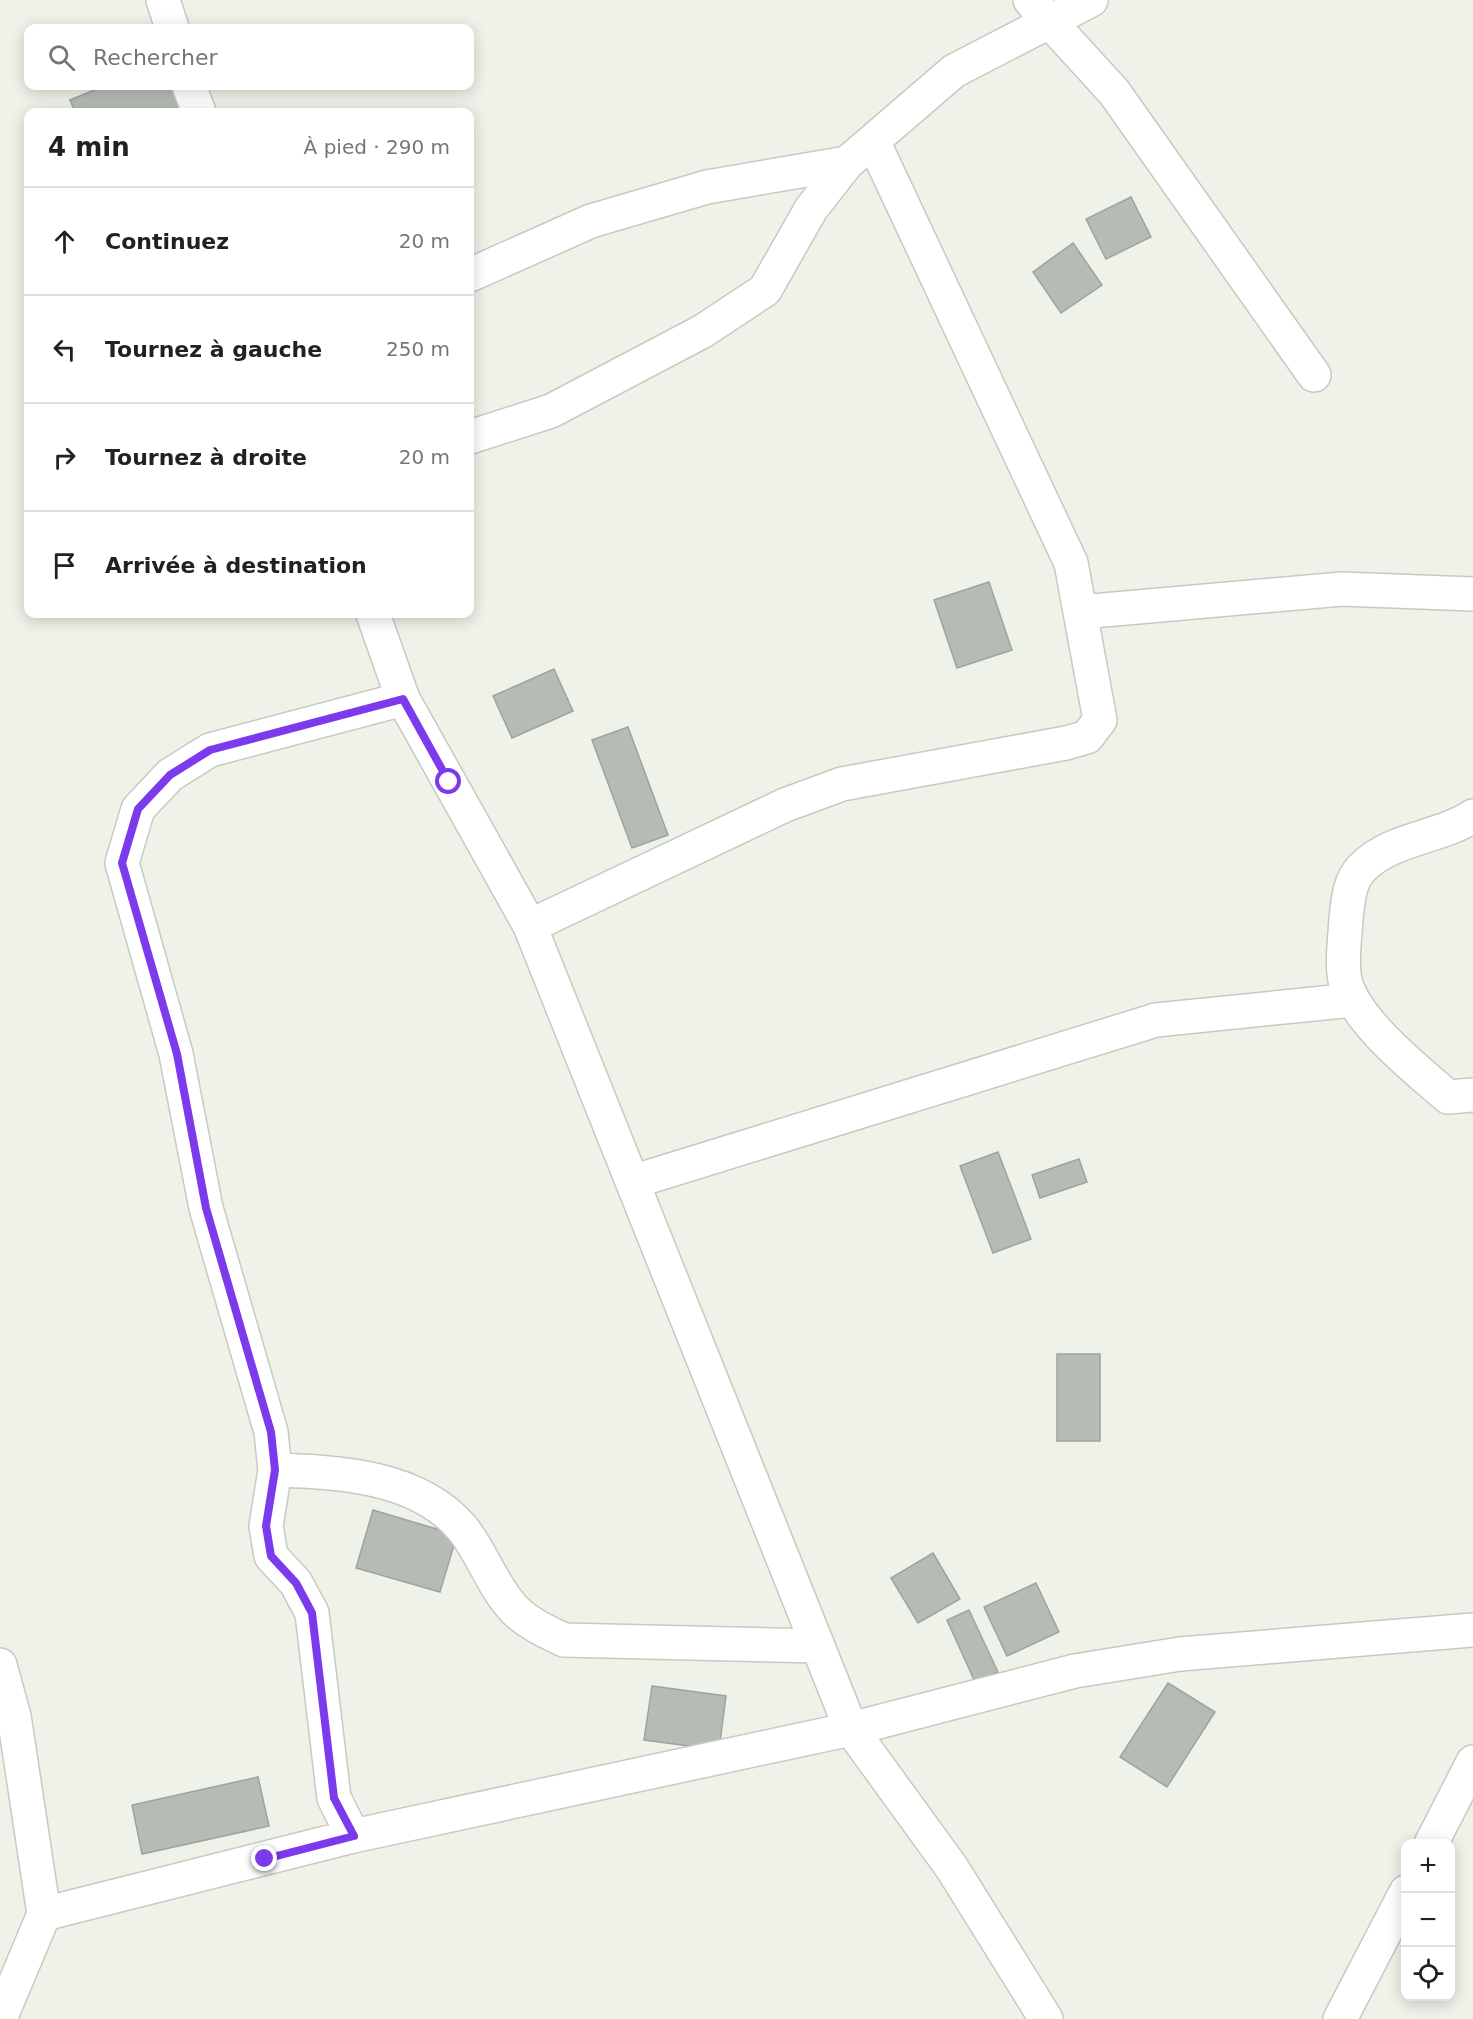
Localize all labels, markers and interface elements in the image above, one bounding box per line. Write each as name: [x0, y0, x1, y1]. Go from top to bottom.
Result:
search box: [24, 24, 474, 90]
icon: search: [45, 41, 78, 74]
text: Rechercher: [93, 45, 218, 70]
text: 4 min: [48, 132, 130, 162]
text: À pied · 290 m: [304, 135, 450, 159]
icon: ahead: [48, 225, 81, 258]
text: Continuez: [105, 229, 229, 254]
text: 20 m: [399, 229, 450, 253]
icon: left: [48, 333, 81, 366]
text: Tournez à gauche: [105, 337, 322, 362]
text: 250 m: [386, 337, 450, 361]
icon: right: [48, 441, 81, 474]
text: Tournez à droite: [105, 445, 307, 470]
text: 20 m: [399, 445, 450, 469]
icon: arrive: [48, 549, 81, 582]
text: Arrivée à destination: [105, 553, 367, 578]
route start: [435, 768, 461, 794]
map controls: [1401, 1839, 1455, 2001]
button: +: [1401, 1839, 1455, 1893]
route end: [251, 1845, 277, 1871]
button: −: [1401, 1893, 1455, 1947]
button: locate: [1401, 1947, 1455, 2001]

